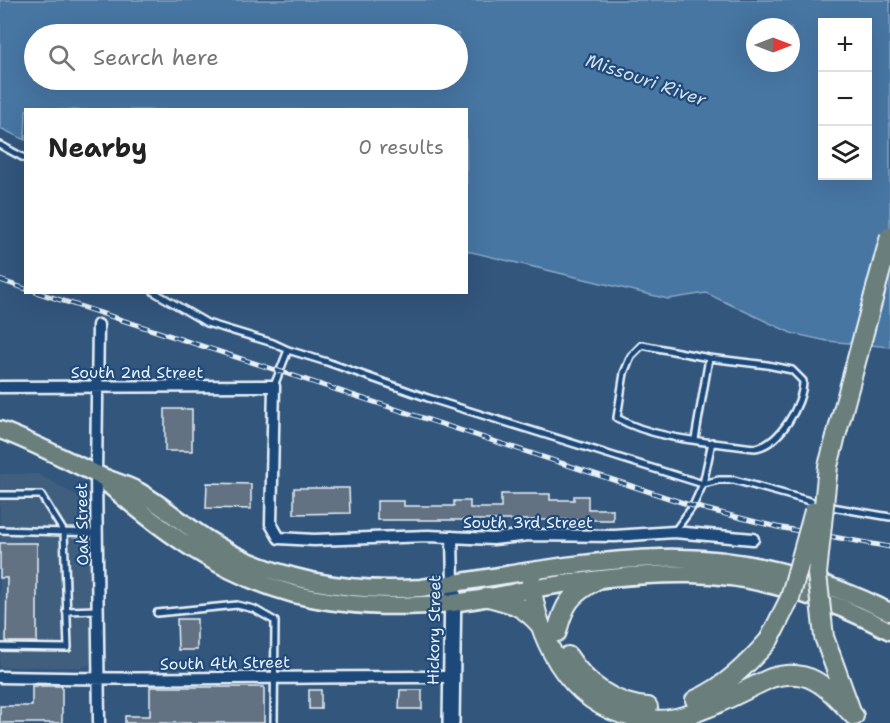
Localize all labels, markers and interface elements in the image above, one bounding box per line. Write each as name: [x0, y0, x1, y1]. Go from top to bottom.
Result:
north arrow: [746, 18, 800, 72]
map controls: [818, 18, 872, 180]
button: +: [818, 18, 872, 72]
search box: [24, 24, 468, 90]
icon: search: [45, 41, 78, 74]
text: Search here: [93, 43, 219, 72]
water label: Missouri River: [583, 48, 710, 112]
button: −: [818, 72, 872, 126]
button: layers: [818, 126, 872, 180]
text: Nearby: [48, 130, 147, 165]
text: 0 results: [358, 134, 444, 160]
street label: South 2nd Street: [71, 362, 203, 383]
street label: Oak Street: [71, 482, 93, 566]
street label: South 3rd Street: [463, 512, 593, 533]
street label: Hickory Street: [423, 575, 445, 685]
street label: South 4th Street: [160, 651, 290, 675]

